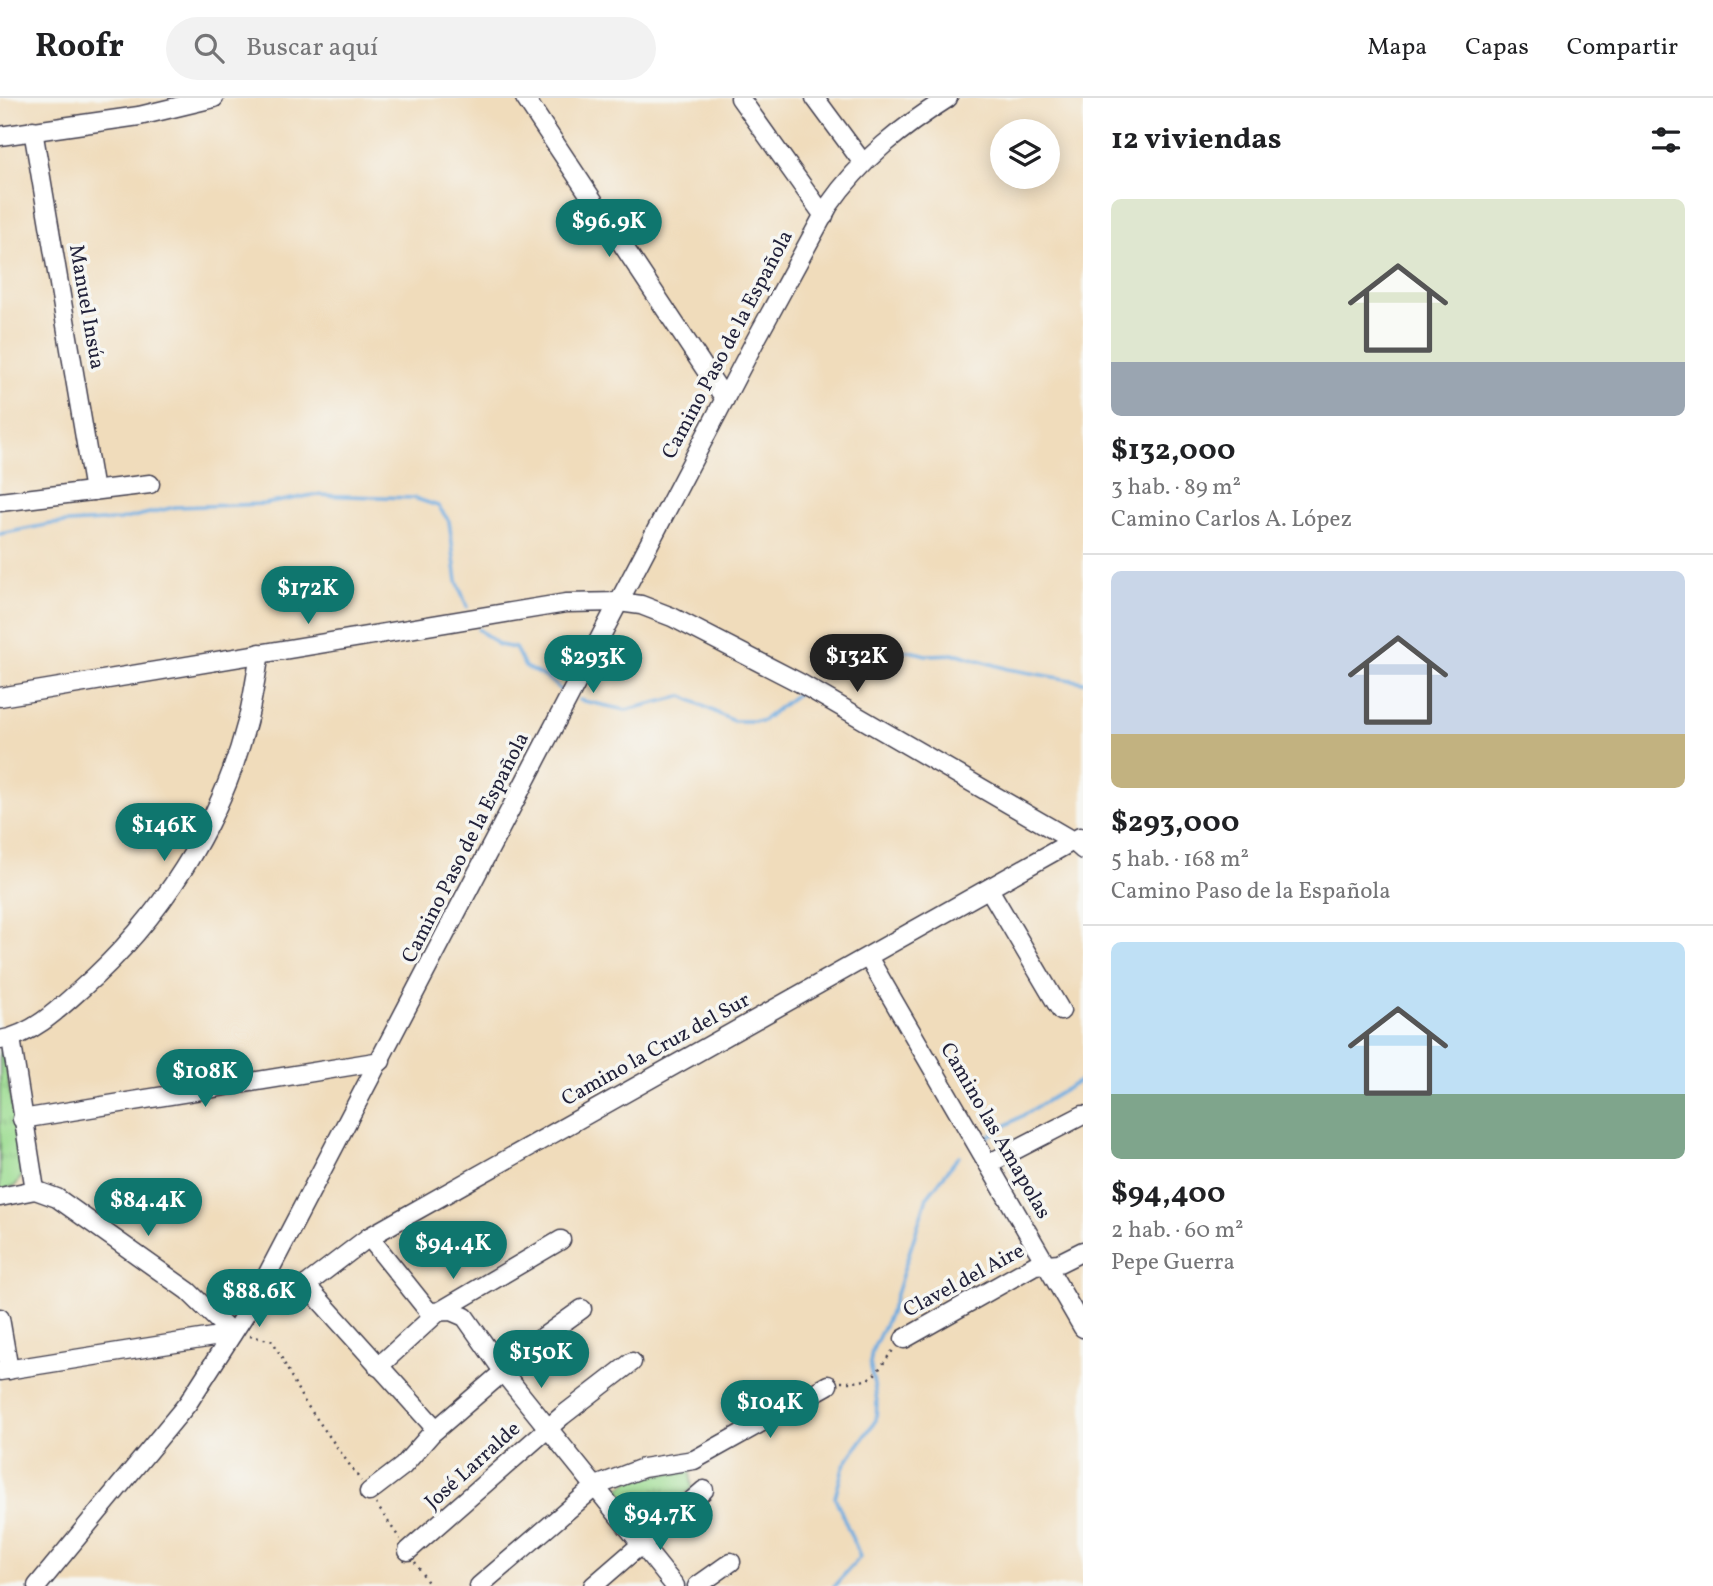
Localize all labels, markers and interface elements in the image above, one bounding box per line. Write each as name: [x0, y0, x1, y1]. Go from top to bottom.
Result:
search box: [166, 17, 656, 80]
text: Roofr: [35, 25, 124, 71]
icon: search: [190, 29, 228, 67]
text: Buscar aquí: [246, 30, 378, 66]
text: Mapa: [1367, 31, 1427, 65]
text: Capas: [1465, 31, 1529, 65]
text: Compartir: [1567, 31, 1678, 65]
map controls: [990, 119, 1060, 189]
button: layers: [990, 119, 1060, 189]
text: 12 viviendas: [1111, 119, 1282, 161]
icon: filters: [1647, 121, 1685, 159]
pin: $96.9K: [552, 200, 666, 259]
text: $96.9K: [572, 206, 646, 238]
street label: Camino Paso de la Española: [655, 225, 801, 465]
street label: Manuel Insúa: [61, 242, 111, 372]
icon: home: [1335, 245, 1461, 371]
text: $132,000: [1111, 430, 1235, 472]
text: 3 hab. · 89 m²: [1111, 472, 1241, 504]
text: Camino Carlos A. López: [1111, 504, 1352, 536]
pin: $172K: [259, 566, 357, 626]
text: $172K: [277, 573, 339, 605]
icon: home: [1335, 617, 1461, 743]
pin: $132K: [808, 634, 906, 694]
pin: $293K: [544, 636, 642, 695]
text: $132K: [826, 641, 888, 673]
text: $293K: [560, 642, 626, 674]
street label: Camino Paso de la Española: [395, 728, 537, 968]
text: $293,000: [1111, 802, 1239, 844]
pin: $146K: [115, 804, 213, 863]
text: $146K: [131, 810, 197, 842]
text: 5 hab. · 168 m²: [1111, 844, 1249, 876]
text: Camino Paso de la Española: [1111, 876, 1391, 908]
street label: Camino la Cruz del Sur: [556, 986, 756, 1114]
icon: home: [1335, 988, 1461, 1114]
street label: Camino las Amapolas: [933, 1037, 1057, 1225]
pin: $108K: [156, 1049, 254, 1109]
text: $108K: [172, 1056, 238, 1088]
text: $94,400: [1111, 1173, 1225, 1215]
pin: $84.4K: [91, 1178, 205, 1238]
text: $84.4K: [110, 1185, 186, 1217]
text: 2 hab. · 60 m²: [1111, 1215, 1244, 1247]
pin: $94.4K: [396, 1222, 510, 1281]
text: $94.4K: [415, 1228, 491, 1260]
street label: Clavel del Aire: [898, 1237, 1030, 1325]
text: Pepe Guerra: [1111, 1247, 1235, 1279]
pin: $88.6K: [202, 1270, 316, 1329]
text: $88.6K: [222, 1276, 296, 1308]
pin: $150K: [492, 1330, 590, 1390]
text: $150K: [509, 1337, 573, 1369]
pin: $104K: [721, 1380, 819, 1440]
text: $104K: [737, 1387, 803, 1419]
street label: José Larralde: [419, 1415, 527, 1517]
pin: $94.7K: [603, 1492, 717, 1552]
text: $94.7K: [624, 1499, 696, 1531]

